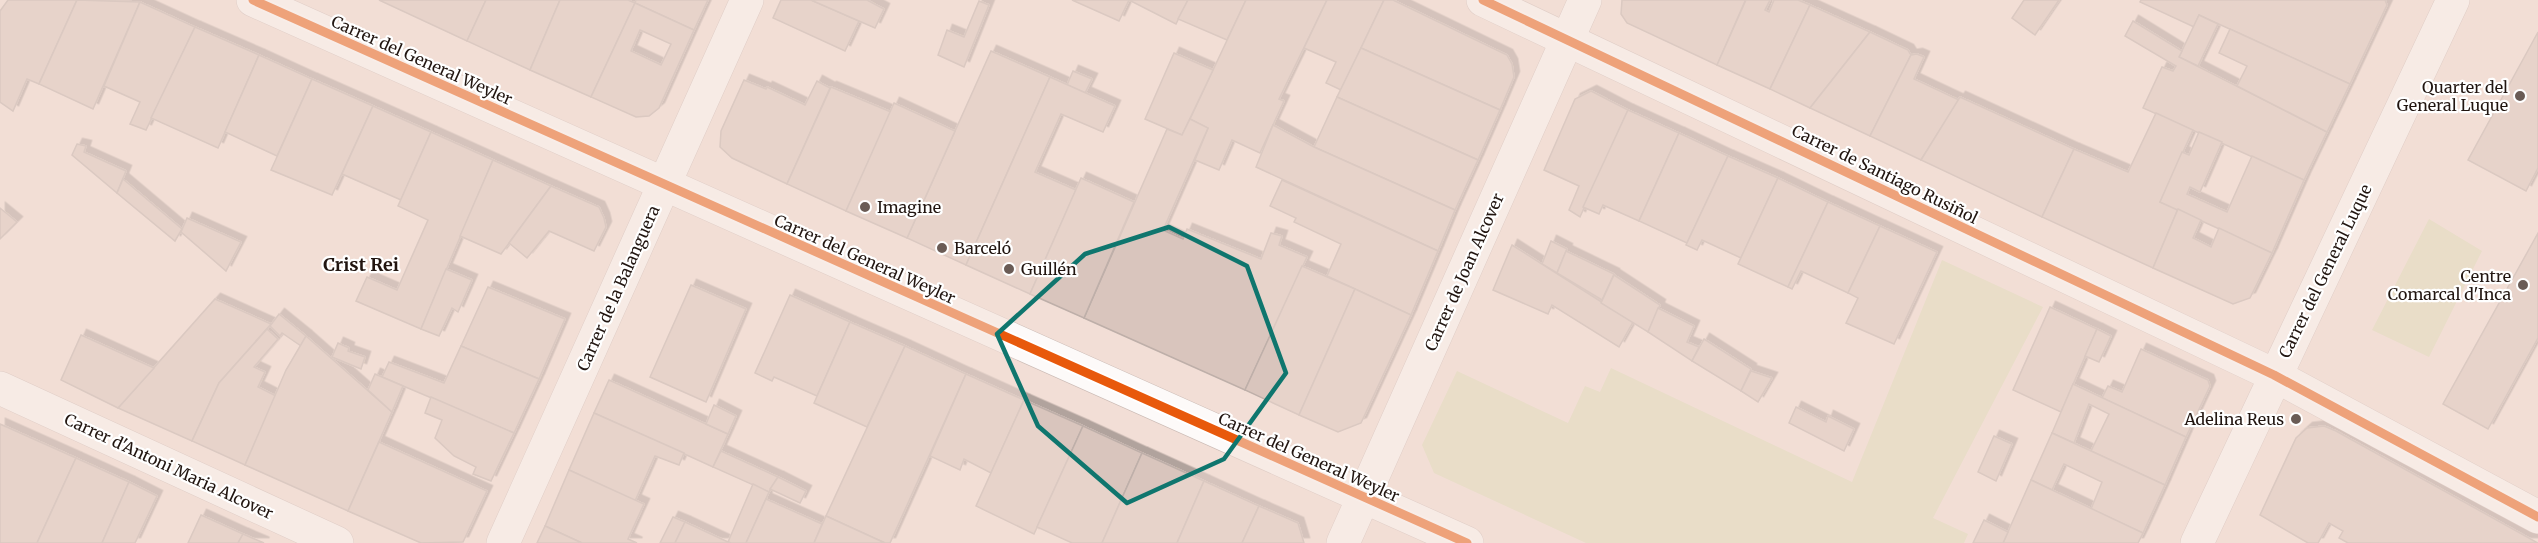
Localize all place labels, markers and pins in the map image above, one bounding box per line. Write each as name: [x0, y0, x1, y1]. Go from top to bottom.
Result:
place label: Quarter del General Luque: [2397, 77, 2508, 115]
marker: Quarter del General Luque: [2513, 89, 2527, 103]
place label: Imagine: [877, 197, 941, 217]
marker: Imagine: [858, 200, 872, 214]
place label: Barceló: [954, 238, 1011, 258]
marker: Barceló: [935, 241, 949, 255]
place label: Guillén: [1021, 259, 1077, 279]
marker: Guillén: [1002, 262, 1016, 276]
place label: Centre Comarcal d'Inca: [2388, 266, 2511, 304]
marker: Centre Comarcal d'Inca: [2516, 278, 2530, 292]
place label: Adelina Reus: [2183, 409, 2284, 429]
marker: Adelina Reus: [2289, 412, 2303, 426]

